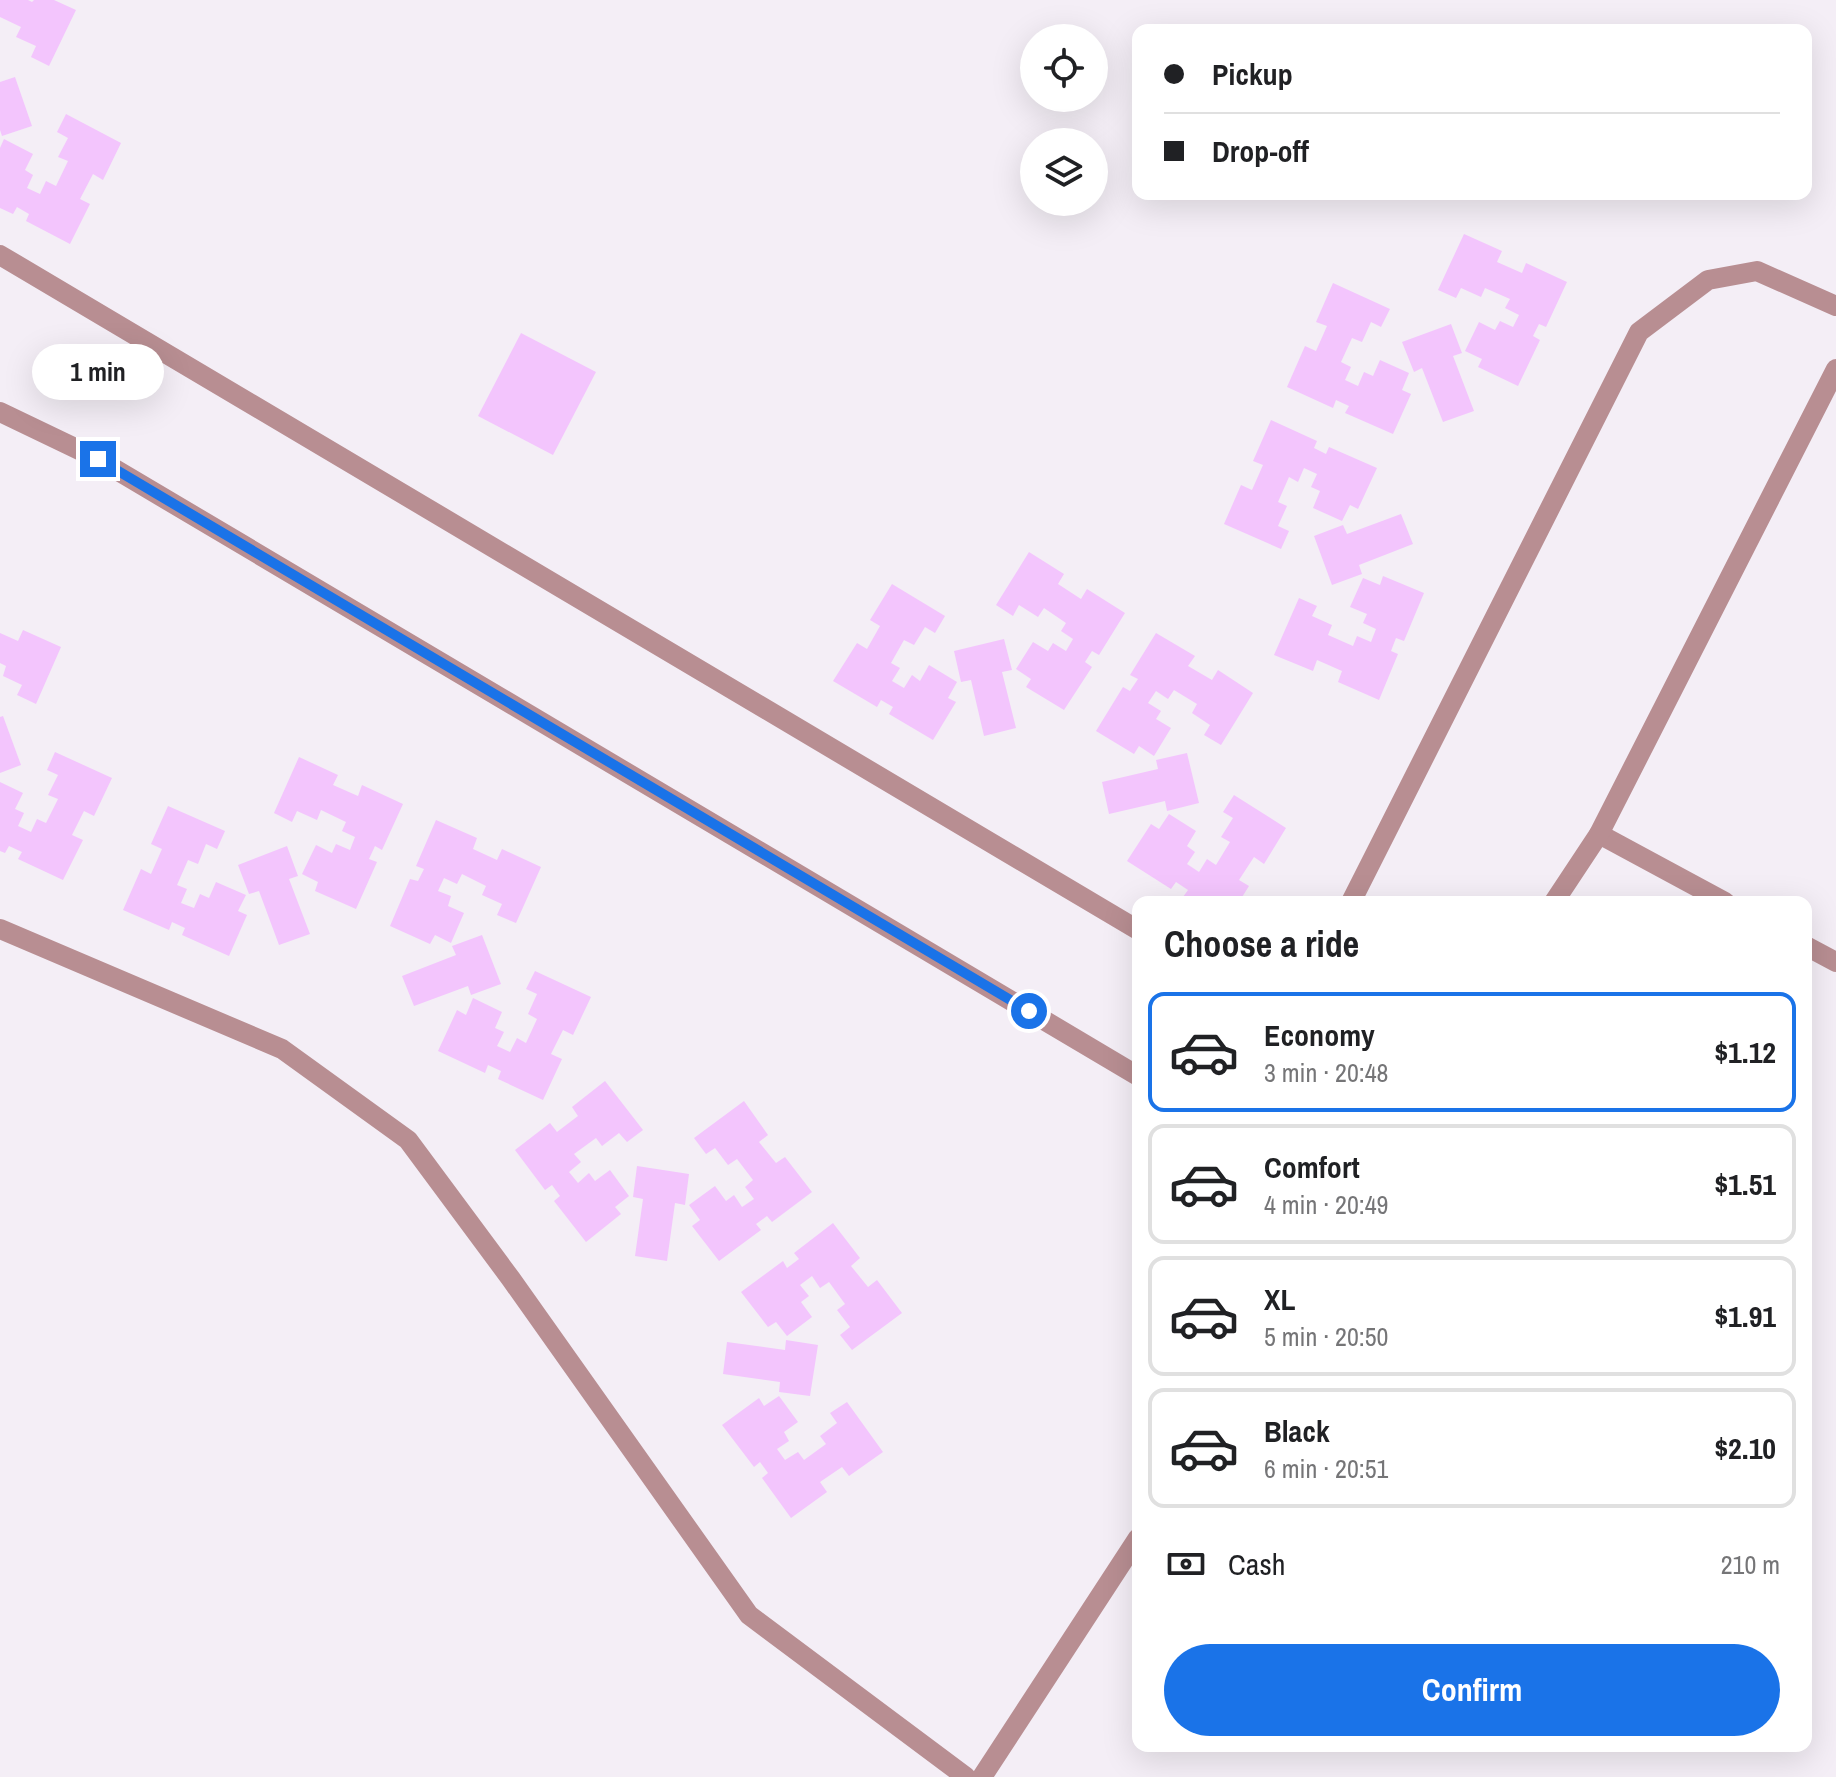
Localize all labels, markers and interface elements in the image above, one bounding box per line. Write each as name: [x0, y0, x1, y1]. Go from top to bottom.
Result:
map controls: [1020, 24, 1108, 216]
button: locate: [1020, 24, 1108, 112]
text: Pickup: [1212, 54, 1293, 94]
button: layers: [1020, 128, 1108, 216]
text: Drop-off: [1212, 131, 1309, 171]
callout: 1 min: [32, 343, 164, 399]
text: 1 min: [70, 354, 126, 389]
route end: [80, 441, 116, 477]
text: Choose a ride: [1164, 920, 1359, 968]
route start: [1011, 993, 1047, 1029]
text: Economy: [1264, 1015, 1375, 1055]
icon: car: [1168, 1016, 1240, 1088]
text: $1.12: [1714, 1032, 1776, 1072]
text: 3 min · 20:48: [1264, 1055, 1388, 1090]
text: Comfort: [1264, 1147, 1360, 1187]
icon: car: [1168, 1148, 1240, 1220]
text: $1.51: [1714, 1164, 1776, 1204]
text: 4 min · 20:49: [1264, 1187, 1388, 1222]
text: XL: [1264, 1279, 1295, 1319]
icon: car: [1168, 1280, 1240, 1352]
text: $1.91: [1714, 1296, 1776, 1336]
text: 5 min · 20:50: [1264, 1319, 1388, 1354]
text: Black: [1264, 1411, 1330, 1451]
icon: car: [1168, 1412, 1240, 1484]
text: $2.10: [1714, 1428, 1776, 1468]
text: 6 min · 20:51: [1264, 1451, 1388, 1486]
icon: cash: [1164, 1542, 1208, 1586]
text: Cash: [1228, 1544, 1285, 1584]
text: 210 m: [1721, 1547, 1780, 1582]
button: Confirm: [1164, 1644, 1780, 1736]

